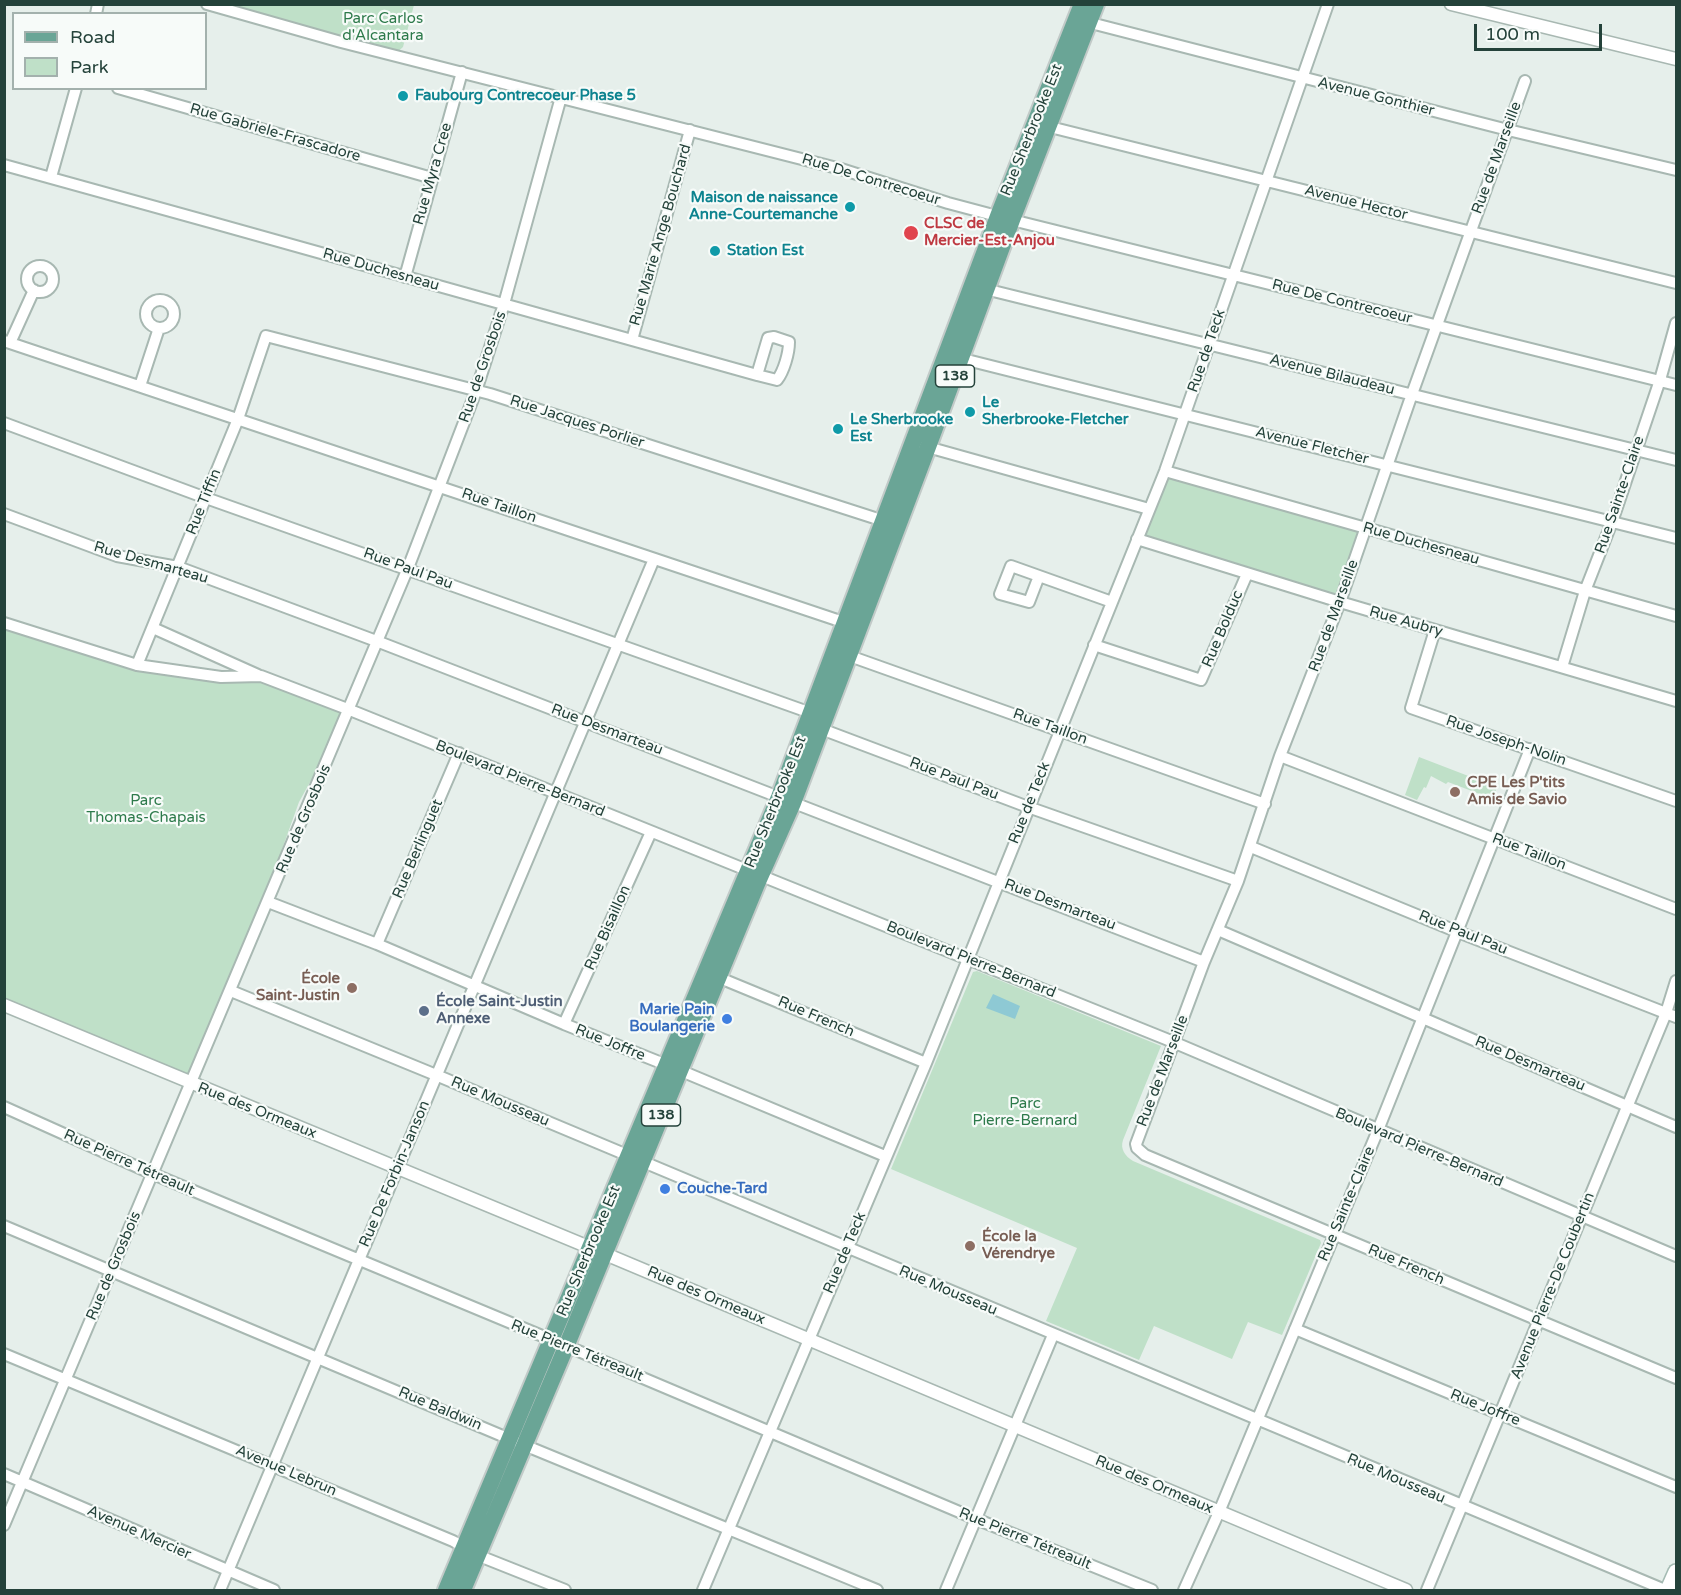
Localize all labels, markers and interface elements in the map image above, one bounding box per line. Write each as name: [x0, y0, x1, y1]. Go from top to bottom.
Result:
park label: Parc Carlos d'Alcantara: [342, 10, 424, 45]
legend: [12, 12, 207, 90]
scale bar: [1477, 12, 1604, 50]
text: 100 m: [1485, 23, 1540, 45]
text: Road: [70, 26, 115, 48]
text: Park: [70, 56, 108, 78]
street label: Rue Sherbrooke Est: [997, 61, 1067, 199]
street label: Avenue Gonthier: [1316, 74, 1436, 120]
place label: Faubourg Contrecoeur Phase 5: [415, 87, 636, 105]
marker: Faubourg Contrecoeur Phase 5: [396, 89, 410, 103]
street label: Rue de Marseille: [1468, 99, 1526, 217]
street label: Rue Gabriele-Frascadore: [188, 100, 362, 166]
street label: Rue Myra Cree: [410, 121, 456, 227]
street label: Rue Marie Ange Bouchard: [626, 142, 696, 328]
street label: Rue De Contrecoeur: [800, 150, 942, 210]
street label: Avenue Hector: [1303, 181, 1409, 225]
place label: Maison de naissance Anne-Courtemanche: [689, 189, 838, 224]
marker: Maison de naissance Anne-Courtemanche: [843, 200, 857, 214]
place label: CLSC de Mercier-Est-Anjou: [924, 215, 1055, 250]
marker: CLSC de Mercier-Est-Anjou: [902, 224, 920, 242]
place label: Station Est: [727, 242, 804, 260]
marker: Station Est: [708, 244, 722, 258]
street label: Rue Duchesneau: [321, 245, 441, 295]
street label: Rue De Contrecoeur: [1270, 276, 1414, 328]
street label: Rue de Teck: [1184, 307, 1230, 395]
street label: Rue de Grosbois: [455, 309, 511, 425]
street label: Avenue Bilaudeau: [1268, 351, 1396, 399]
road number: 138: [936, 365, 974, 387]
street label: Rue Jacques Porlier: [508, 392, 646, 452]
place label: Le Sherbrooke-Fletcher: [982, 394, 1129, 429]
marker: Le Sherbrooke-Fletcher: [963, 405, 977, 419]
place label: Le Sherbrooke Est: [850, 411, 953, 446]
marker: Le Sherbrooke Est: [831, 422, 845, 436]
street label: Avenue Fletcher: [1254, 423, 1370, 469]
street label: Rue Sainte-Claire: [1591, 434, 1649, 556]
street label: Rue Tiffin: [183, 466, 225, 538]
street label: Rue Taillon: [459, 485, 539, 527]
street label: Rue Duchesneau: [1361, 519, 1481, 569]
street label: Rue Desmarteau: [92, 538, 210, 588]
street label: Rue Paul Pau: [361, 544, 455, 594]
street label: Rue de Marseille: [1305, 557, 1363, 675]
street label: Rue Bolduc: [1199, 588, 1247, 670]
street label: Rue Aubry: [1367, 603, 1445, 641]
street label: Rue Desmarteau: [548, 700, 666, 760]
street label: Rue Taillon: [1010, 705, 1090, 749]
street label: Rue Joseph-Nolin: [1443, 712, 1569, 770]
street label: Rue Sherbrooke Est: [741, 733, 811, 871]
street label: Boulevard Pierre-Bernard: [433, 737, 607, 821]
street label: Rue Paul Pau: [907, 754, 1001, 804]
street label: Rue de Teck: [1005, 759, 1055, 847]
street label: Rue de Grosbois: [273, 762, 335, 876]
place label: CPE Les P'tits Amis de Savio: [1467, 774, 1567, 809]
marker: CPE Les P'tits Amis de Savio: [1448, 785, 1462, 799]
park label: Parc Thomas-Chapais: [86, 792, 206, 827]
street label: Rue Berlinguet: [389, 797, 447, 901]
street label: Rue Taillon: [1489, 830, 1569, 874]
street label: Rue Desmarteau: [1001, 875, 1119, 935]
street label: Rue Bisaillon: [581, 883, 635, 973]
street label: Rue Paul Pau: [1416, 907, 1510, 959]
street label: Boulevard Pierre-Bernard: [884, 918, 1058, 1002]
place label: École Saint-Justin: [256, 970, 340, 1005]
marker: École Saint-Justin: [345, 981, 359, 995]
place label: École Saint-Justin Annexe: [436, 993, 563, 1028]
street label: Rue French: [775, 993, 857, 1041]
place label: Marie Pain Boulangerie: [629, 1001, 715, 1036]
marker: École Saint-Justin Annexe: [417, 1004, 431, 1018]
marker: Marie Pain Boulangerie: [720, 1012, 734, 1026]
street label: Rue de Marseille: [1133, 1013, 1193, 1129]
street label: Rue Joffre: [572, 1021, 648, 1065]
street label: Rue Desmarteau: [1472, 1033, 1588, 1095]
street label: Rue Mousseau: [448, 1073, 552, 1131]
street label: Rue des Ormeaux: [195, 1079, 319, 1143]
park label: Parc Pierre-Bernard: [972, 1095, 1078, 1130]
street label: Rue De Forbin-Janson: [356, 1098, 434, 1250]
road number: 138: [642, 1104, 680, 1126]
street label: Boulevard Pierre-Bernard: [1332, 1104, 1506, 1192]
street label: Rue Pierre Tétreault: [61, 1126, 197, 1200]
street label: Rue Sainte-Claire: [1315, 1144, 1379, 1264]
place label: Couche-Tard: [677, 1180, 768, 1198]
marker: Couche-Tard: [658, 1182, 672, 1196]
street label: Rue Sherbrooke Est: [553, 1183, 625, 1319]
street label: Avenue Pierre-De Coubertin: [1507, 1190, 1599, 1382]
street label: Rue de Grosbois: [83, 1209, 145, 1323]
street label: Rue de Teck: [820, 1209, 870, 1297]
place label: École la Vérendrye: [982, 1228, 1055, 1263]
marker: École la Vérendrye: [963, 1239, 977, 1253]
street label: Rue French: [1365, 1241, 1447, 1289]
street label: Rue Mousseau: [896, 1262, 1000, 1320]
street label: Rue des Ormeaux: [644, 1263, 768, 1329]
street label: Rue Pierre Tétreault: [508, 1316, 646, 1386]
street label: Rue Baldwin: [396, 1383, 484, 1435]
street label: Rue Joffre: [1447, 1386, 1523, 1430]
street label: Avenue Lebrun: [233, 1442, 339, 1500]
street label: Rue Mousseau: [1344, 1450, 1448, 1508]
street label: Rue des Ormeaux: [1092, 1452, 1216, 1518]
street label: Avenue Mercier: [84, 1502, 194, 1564]
street label: Rue Pierre Tétreault: [956, 1504, 1094, 1574]

